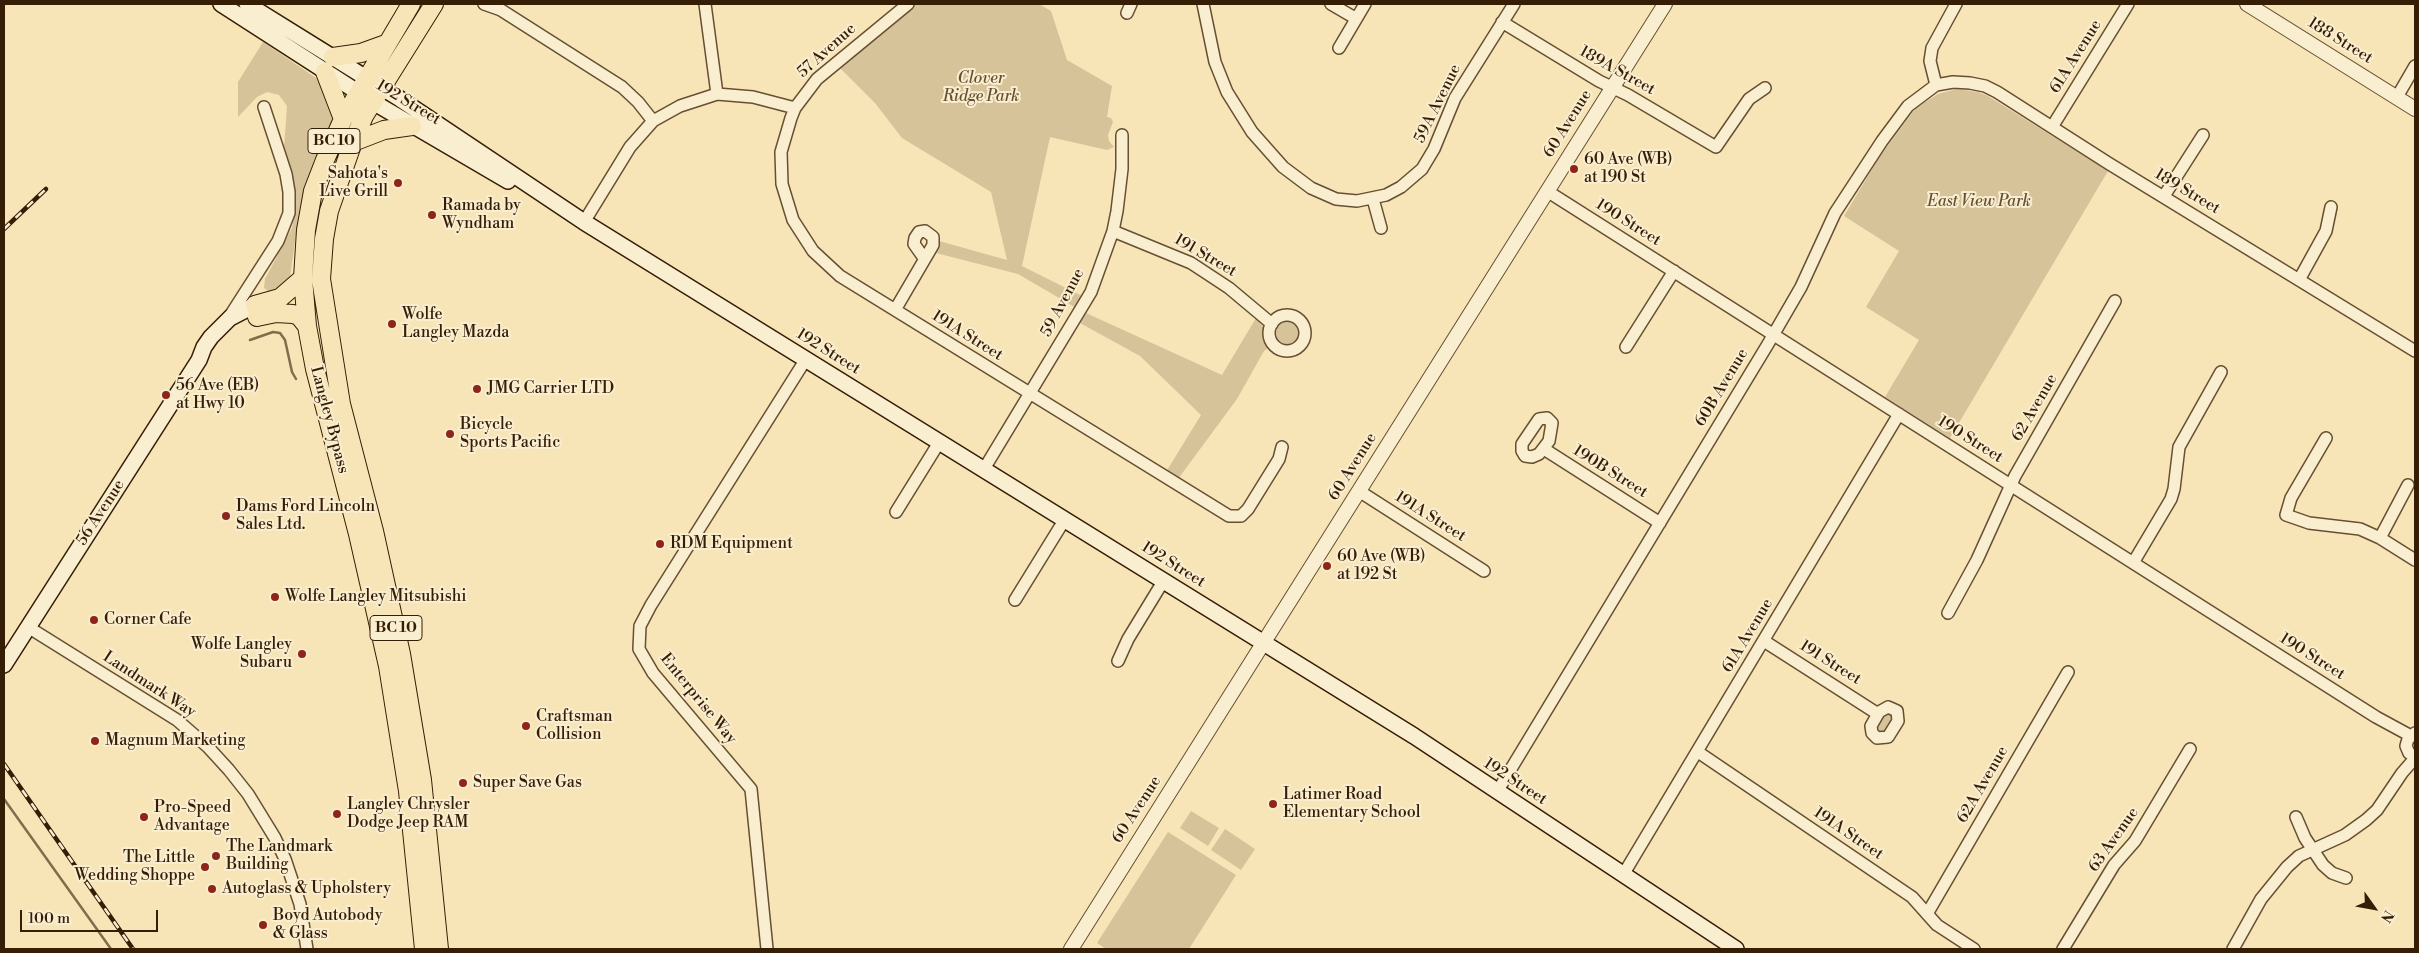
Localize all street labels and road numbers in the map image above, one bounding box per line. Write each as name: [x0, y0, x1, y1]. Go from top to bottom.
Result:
street label: 188 Street: [2304, 14, 2376, 68]
street label: 61A Avenue: [2046, 17, 2106, 97]
street label: 57 Avenue: [794, 20, 860, 82]
street label: 189A Street: [1576, 42, 1658, 100]
street label: 59A Avenue: [1411, 61, 1465, 147]
street label: 192 Street: [372, 76, 444, 130]
street label: 60 Avenue: [1540, 87, 1596, 161]
road number: BC 10: [308, 128, 360, 154]
street label: 189 Street: [2151, 165, 2223, 219]
street label: 190 Street: [1592, 195, 1664, 251]
street label: 191 Street: [1170, 230, 1240, 282]
street label: 59 Avenue: [1037, 266, 1089, 340]
street label: 191A Street: [928, 307, 1006, 365]
street label: 192 Street: [792, 325, 864, 379]
street label: 60B Avenue: [1691, 346, 1753, 430]
street label: Langley Bypass: [305, 364, 353, 476]
street label: 62 Avenue: [2008, 371, 2062, 445]
street label: 190 Street: [1934, 412, 2006, 468]
street label: 60 Avenue: [1325, 430, 1381, 504]
street label: 190B Street: [1569, 441, 1651, 503]
street label: 56 Avenue: [73, 477, 129, 549]
street label: 191A Street: [1391, 488, 1469, 546]
street label: 192 Street: [1137, 538, 1209, 592]
street label: 61A Avenue: [1718, 595, 1778, 677]
road number: BC 10: [370, 616, 422, 640]
street label: 190 Street: [2276, 629, 2348, 685]
street label: 191 Street: [1796, 637, 1864, 689]
street label: Landmark Way: [99, 648, 199, 722]
street label: Enterprise Way: [656, 650, 740, 748]
street label: 62A Avenue: [1953, 743, 2013, 827]
street label: 192 Street: [1480, 754, 1550, 810]
street label: 60 Avenue: [1108, 773, 1166, 847]
street label: 191A Street: [1809, 804, 1887, 864]
street label: 63 Avenue: [2085, 804, 2143, 876]

